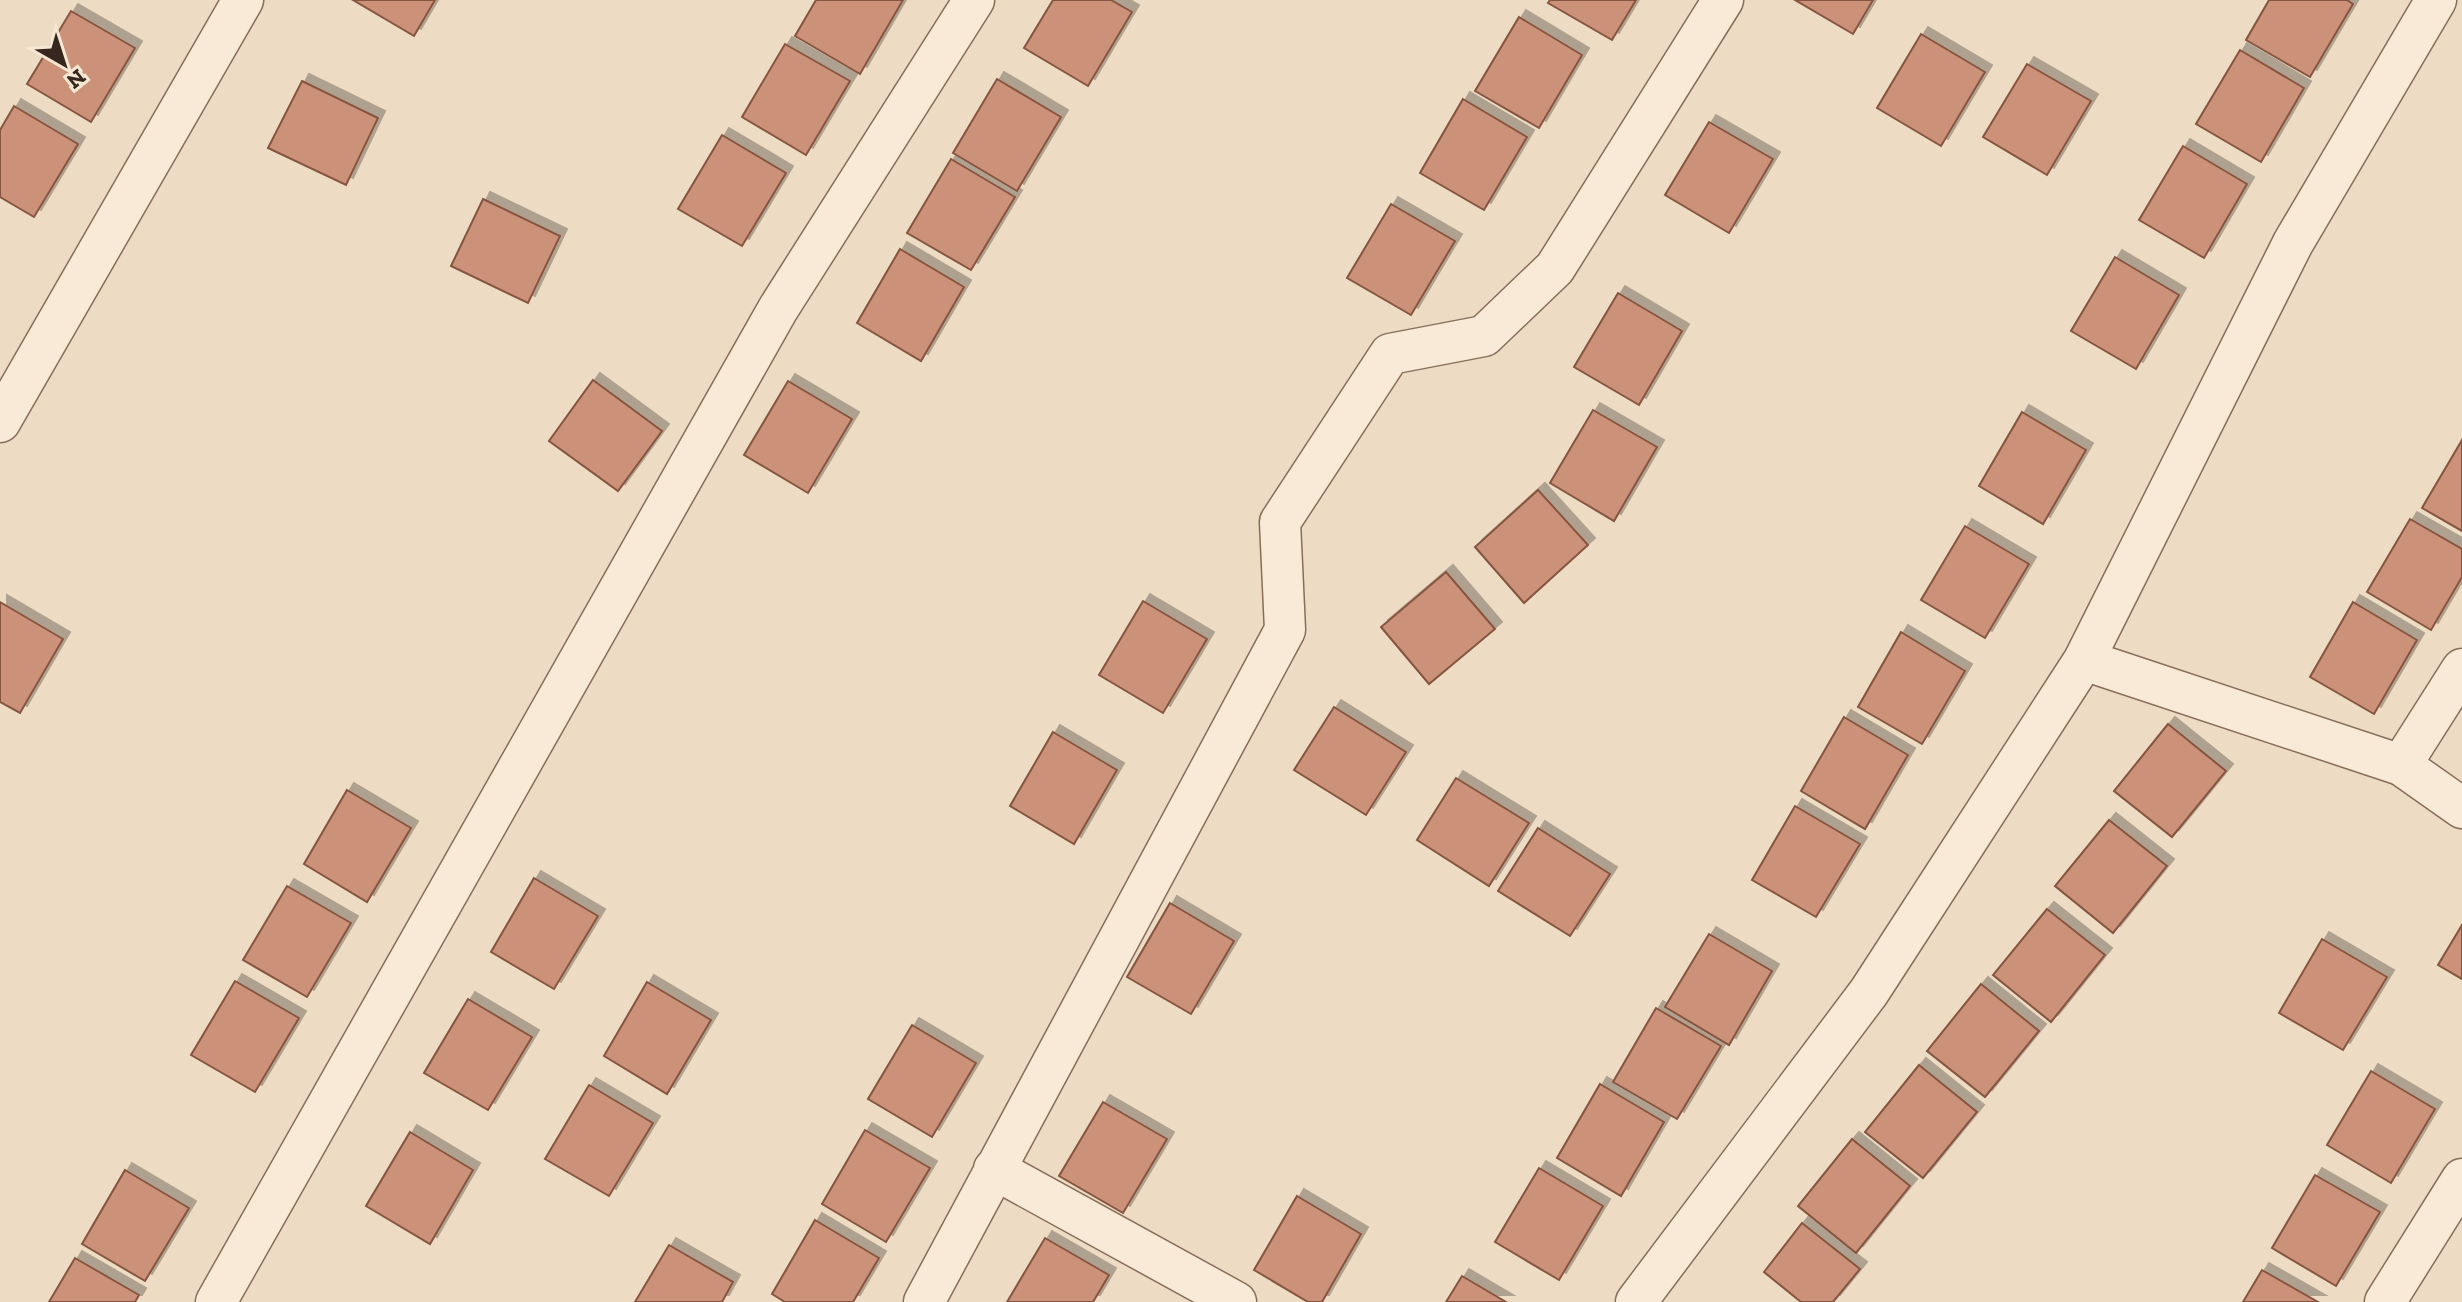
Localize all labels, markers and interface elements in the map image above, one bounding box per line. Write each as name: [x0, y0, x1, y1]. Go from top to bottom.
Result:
north arrow: [24, 24, 104, 104]
text: N: [61, 63, 91, 95]

